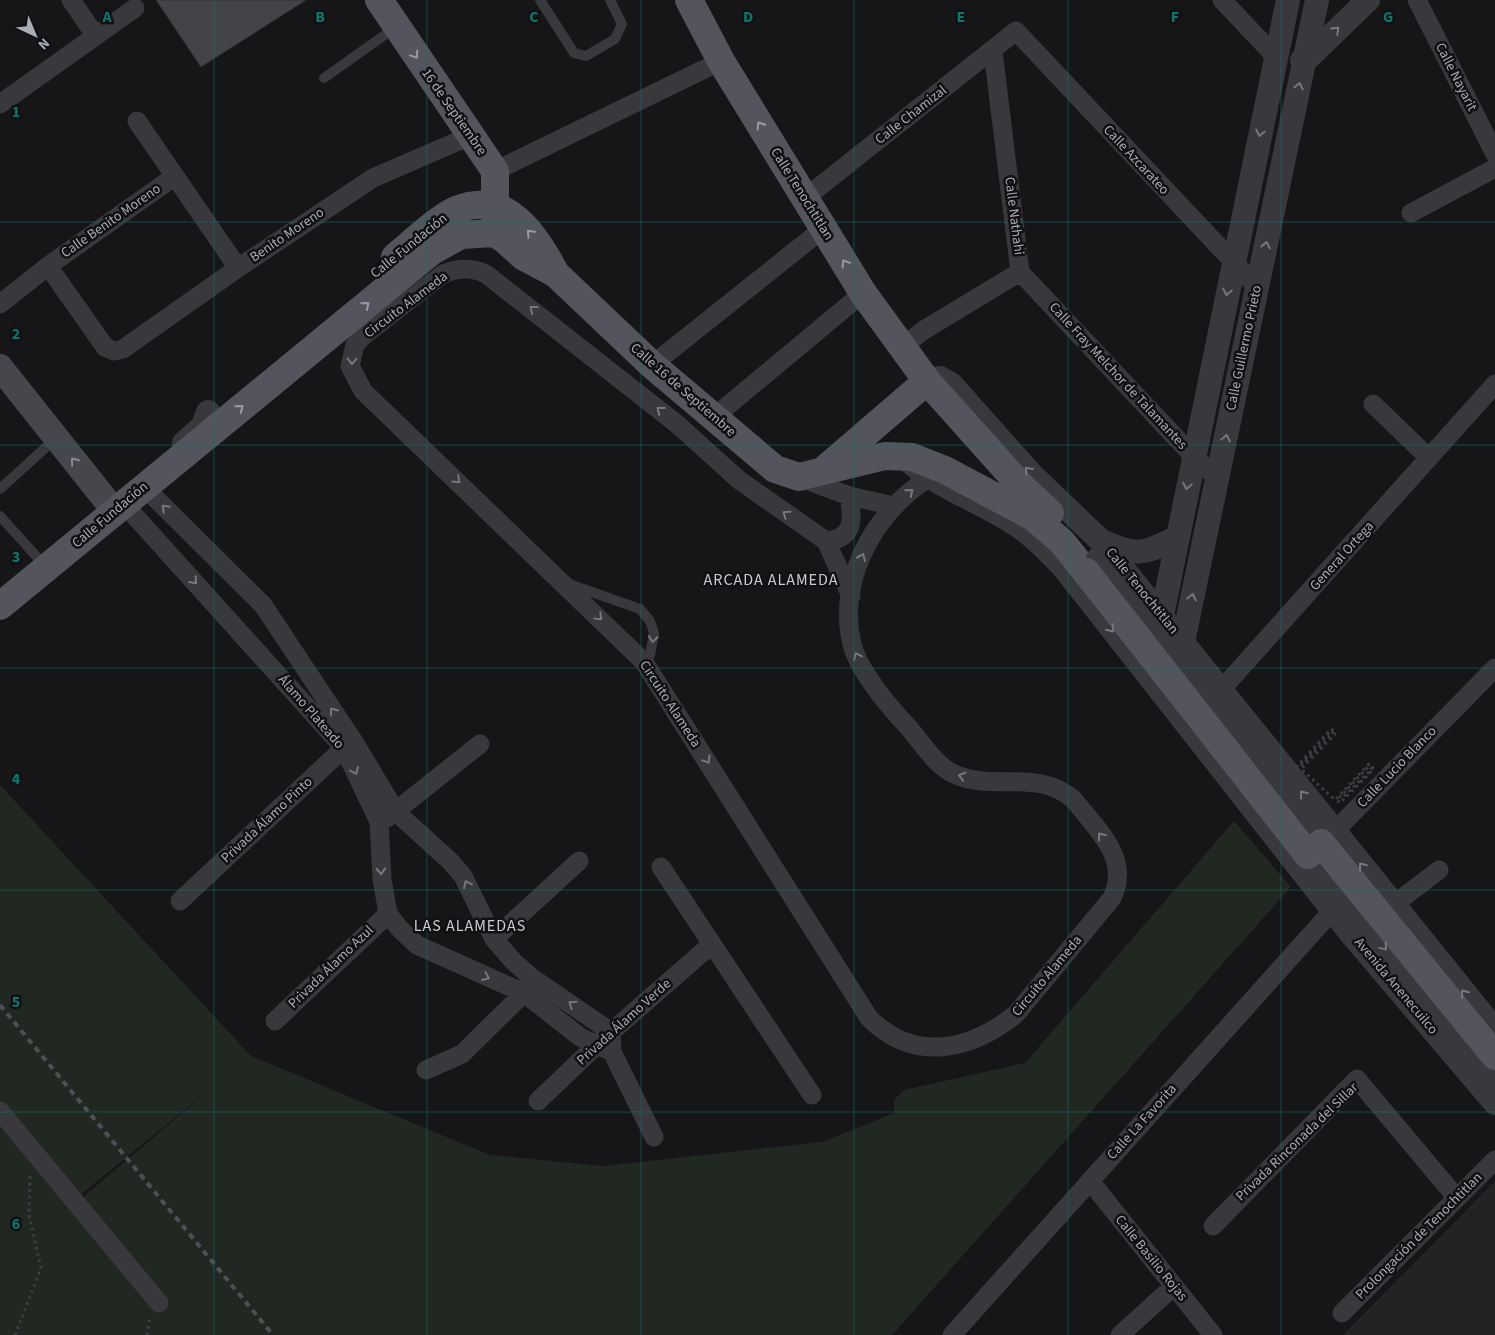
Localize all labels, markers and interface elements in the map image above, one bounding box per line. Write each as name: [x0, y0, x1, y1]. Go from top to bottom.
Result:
text: A: [101, 6, 112, 28]
text: B: [315, 6, 325, 28]
text: C: [529, 6, 539, 28]
text: D: [743, 6, 753, 28]
text: E: [957, 6, 965, 28]
text: F: [1171, 6, 1179, 28]
text: G: [1383, 6, 1393, 28]
north arrow: [10, 10, 60, 60]
one-way arrow: [1331, 27, 1340, 36]
text: N: [33, 33, 54, 54]
street label: Calle Nayarit: [1430, 39, 1482, 115]
one-way arrow: [409, 50, 418, 59]
street label: 16 de Septiembre: [416, 64, 492, 160]
street label: Calle Chamizal: [871, 80, 951, 149]
one-way arrow: [1294, 81, 1304, 90]
text: 1: [12, 101, 20, 123]
one-way arrow: [756, 121, 766, 130]
street label: Calle Azcarateo: [1098, 121, 1174, 199]
one-way arrow: [1256, 129, 1266, 138]
street label: Calle Tenochtitlan: [765, 144, 839, 244]
street label: Calle Nathahi: [999, 176, 1029, 256]
street label: Calle Benito Moreno: [57, 179, 165, 263]
street label: Benito Moreno: [246, 203, 328, 267]
street label: Calle Fundación: [366, 209, 452, 283]
one-way arrow: [527, 230, 536, 239]
one-way arrow: [1260, 240, 1271, 249]
one-way arrow: [841, 260, 851, 269]
street label: Circuito Alameda: [360, 267, 452, 343]
street label: Calle Guillermo Prieto: [1221, 283, 1267, 413]
one-way arrow: [1223, 288, 1233, 297]
street label: Calle Fray Melchor de Talamantes: [1044, 298, 1192, 454]
one-way arrow: [360, 303, 369, 311]
one-way arrow: [530, 307, 539, 315]
text: 2: [12, 323, 20, 345]
street label: Calle 16 de Septiembre: [626, 338, 740, 442]
one-way arrow: [347, 358, 357, 366]
one-way arrow: [234, 406, 243, 414]
one-way arrow: [657, 407, 666, 416]
one-way arrow: [1220, 434, 1230, 443]
one-way arrow: [71, 458, 79, 467]
one-way arrow: [1025, 466, 1034, 475]
one-way arrow: [451, 474, 460, 483]
street label: Calle Fundación: [68, 477, 152, 553]
one-way arrow: [1182, 481, 1193, 490]
one-way arrow: [904, 489, 913, 497]
one-way arrow: [161, 504, 170, 513]
one-way arrow: [783, 511, 792, 519]
street label: General Ortega: [1305, 517, 1379, 595]
street label: Calle Tenochtitlan: [1101, 544, 1183, 638]
text: 3: [12, 546, 20, 568]
one-way arrow: [856, 553, 866, 561]
district label: ARCADA ALAMEDA: [704, 569, 838, 591]
one-way arrow: [188, 575, 197, 584]
one-way arrow: [1187, 593, 1197, 602]
one-way arrow: [594, 611, 603, 620]
one-way arrow: [1106, 623, 1114, 632]
one-way arrow: [647, 636, 658, 644]
one-way arrow: [852, 652, 863, 661]
street label: Circuito Alameda: [634, 657, 706, 751]
street label: Álamo Plateado: [273, 671, 349, 753]
one-way arrow: [330, 707, 339, 717]
street label: Calle Lucio Blanco: [1353, 722, 1441, 812]
one-way arrow: [700, 755, 710, 764]
one-way arrow: [349, 766, 359, 775]
text: 4: [12, 768, 21, 790]
one-way arrow: [958, 771, 966, 782]
street label: Privada Álamo Pinto: [217, 772, 317, 868]
one-way arrow: [1301, 791, 1309, 800]
one-way arrow: [1098, 832, 1107, 842]
one-way arrow: [1360, 863, 1368, 872]
one-way arrow: [376, 867, 387, 875]
one-way arrow: [463, 880, 473, 889]
district label: LAS ALAMEDAS: [414, 915, 526, 937]
street label: Privada Álamo Azul: [284, 921, 379, 1013]
street label: Circuito Alameda: [1007, 931, 1087, 1021]
street label: Avenida Anenecuilco: [1349, 933, 1443, 1039]
one-way arrow: [1378, 941, 1387, 950]
one-way arrow: [481, 970, 490, 981]
street label: Privada Álamo Verde: [572, 974, 676, 1070]
one-way arrow: [1461, 989, 1470, 998]
text: 5: [12, 991, 20, 1013]
one-way arrow: [568, 1001, 577, 1010]
street label: Privada Rinconada del Sillar: [1231, 1078, 1363, 1206]
street label: Calle La Favorita: [1102, 1080, 1182, 1164]
street label: Prolongación de Tenochtitlan: [1351, 1168, 1487, 1304]
street label: Calle Basilio Rojas: [1110, 1211, 1192, 1305]
text: 6: [12, 1213, 20, 1235]

